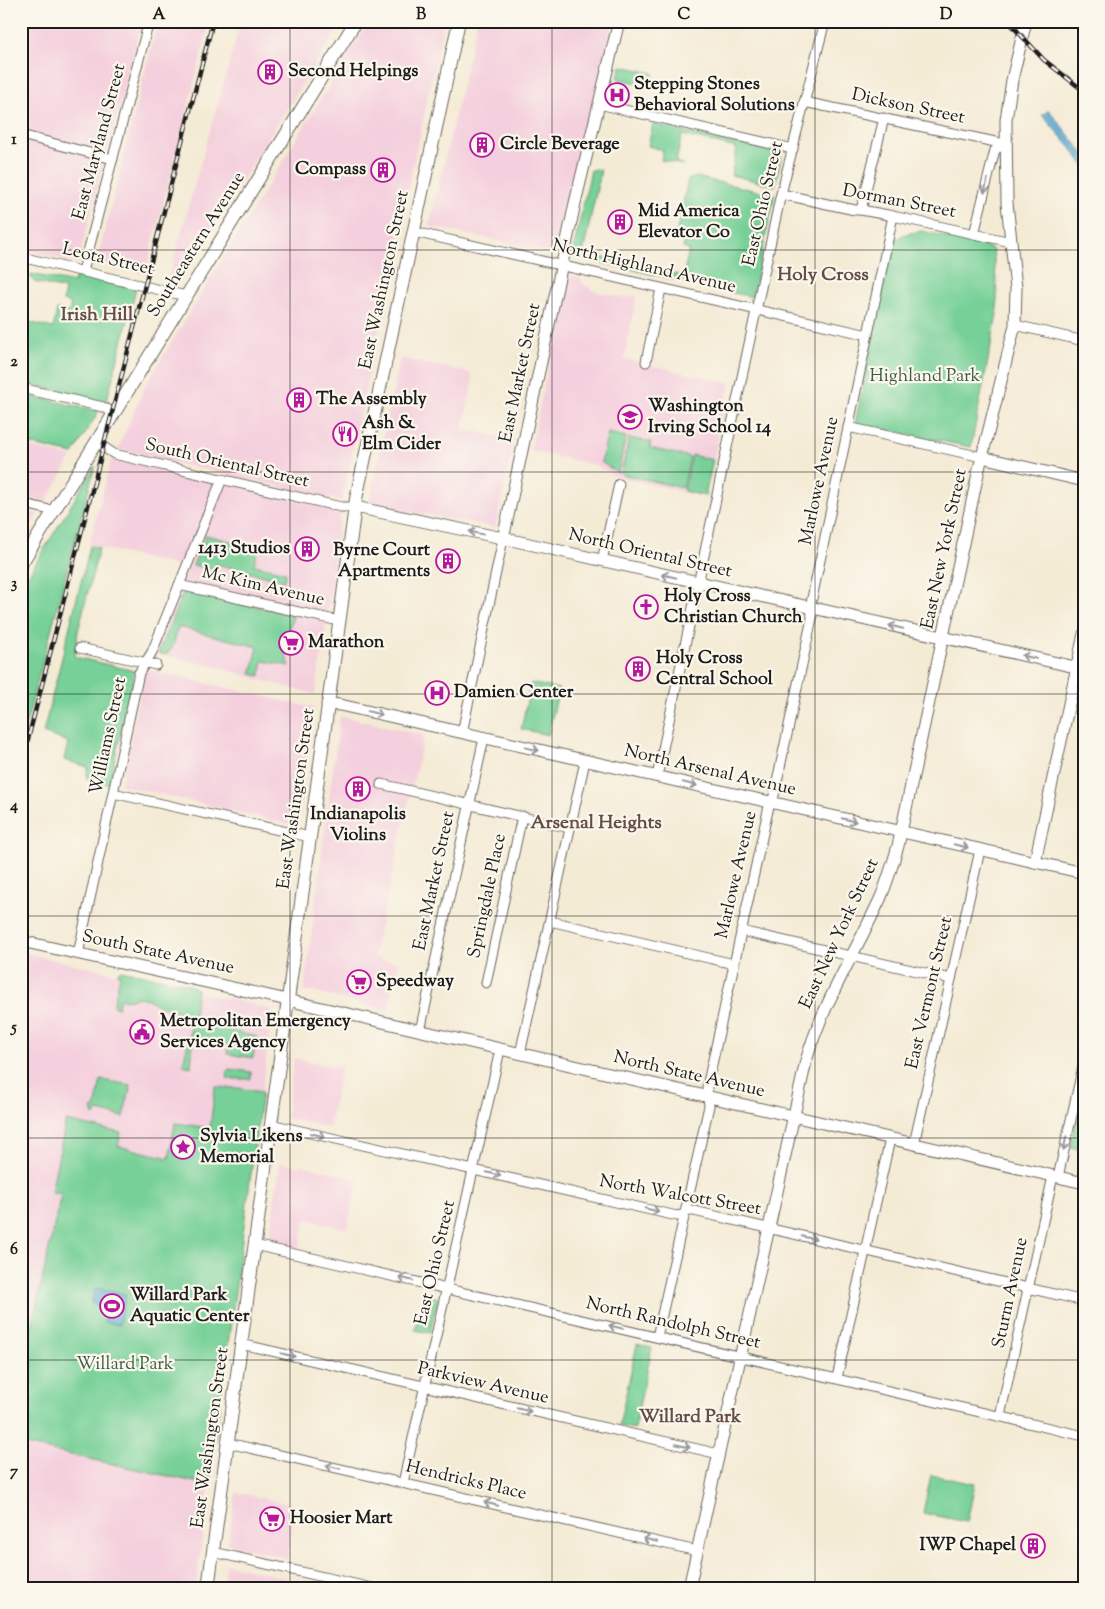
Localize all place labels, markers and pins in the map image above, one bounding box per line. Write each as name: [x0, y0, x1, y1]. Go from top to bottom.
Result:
building icon: Second Helpings: [257, 59, 283, 85]
place label: Second Helpings: [288, 59, 418, 85]
place label: Stepping Stones Behavioral Solutions: [634, 72, 795, 119]
hospital icon: Stepping Stones Behavioral Solutions: [604, 82, 630, 108]
building icon: Circle Beverage: [469, 132, 495, 158]
place label: Circle Beverage: [500, 132, 620, 158]
place label: Compass: [295, 157, 366, 183]
building icon: Compass: [370, 157, 396, 183]
place label: Mid America Elevator Co: [638, 199, 740, 246]
building icon: Mid America Elevator Co: [607, 209, 633, 235]
building icon: The Assembly: [286, 387, 312, 413]
place label: The Assembly: [316, 387, 427, 413]
place label: Washington Irving School 14: [648, 394, 771, 441]
school or university icon: Washington Irving School 14: [617, 404, 643, 430]
place label: Ash & Elm Cider: [362, 411, 441, 458]
restaurant icon: Ash & Elm Cider: [332, 421, 358, 447]
place label: 1413 Studios: [198, 536, 290, 562]
building icon: 1413 Studios: [294, 536, 320, 562]
place label: Byrne Court Apartments: [333, 538, 431, 585]
building icon: Byrne Court Apartments: [435, 548, 461, 574]
place label: Holy Cross Christian Church: [664, 584, 803, 631]
church icon: Holy Cross Christian Church: [633, 594, 659, 620]
supermarket icon: Marathon: [278, 630, 304, 656]
place label: Marathon: [308, 630, 385, 656]
place label: Holy Cross Central School: [656, 646, 774, 693]
building icon: Holy Cross Central School: [625, 656, 651, 682]
hospital icon: Damien Center: [424, 680, 450, 706]
place label: Damien Center: [454, 680, 574, 706]
building icon: Indianapolis Violins: [345, 776, 371, 802]
place label: Indianapolis Violins: [310, 802, 406, 849]
supermarket icon: Speedway: [346, 969, 372, 995]
place label: Speedway: [376, 969, 454, 995]
place label: Metropolitan Emergency Services Agency: [160, 1009, 351, 1056]
public building icon: Metropolitan Emergency Services Agency: [129, 1019, 155, 1045]
place label: Sylvia Likens Memorial: [200, 1124, 303, 1171]
place icon: Sylvia Likens Memorial: [170, 1134, 196, 1160]
place label: Willard Park Aquatic Center: [130, 1283, 250, 1330]
sports icon: Willard Park Aquatic Center: [99, 1293, 125, 1319]
supermarket icon: Hoosier Mart: [259, 1506, 285, 1532]
place label: Hoosier Mart: [290, 1506, 393, 1532]
place label: IWP Chapel: [920, 1533, 1017, 1559]
building icon: IWP Chapel: [1020, 1533, 1046, 1559]

